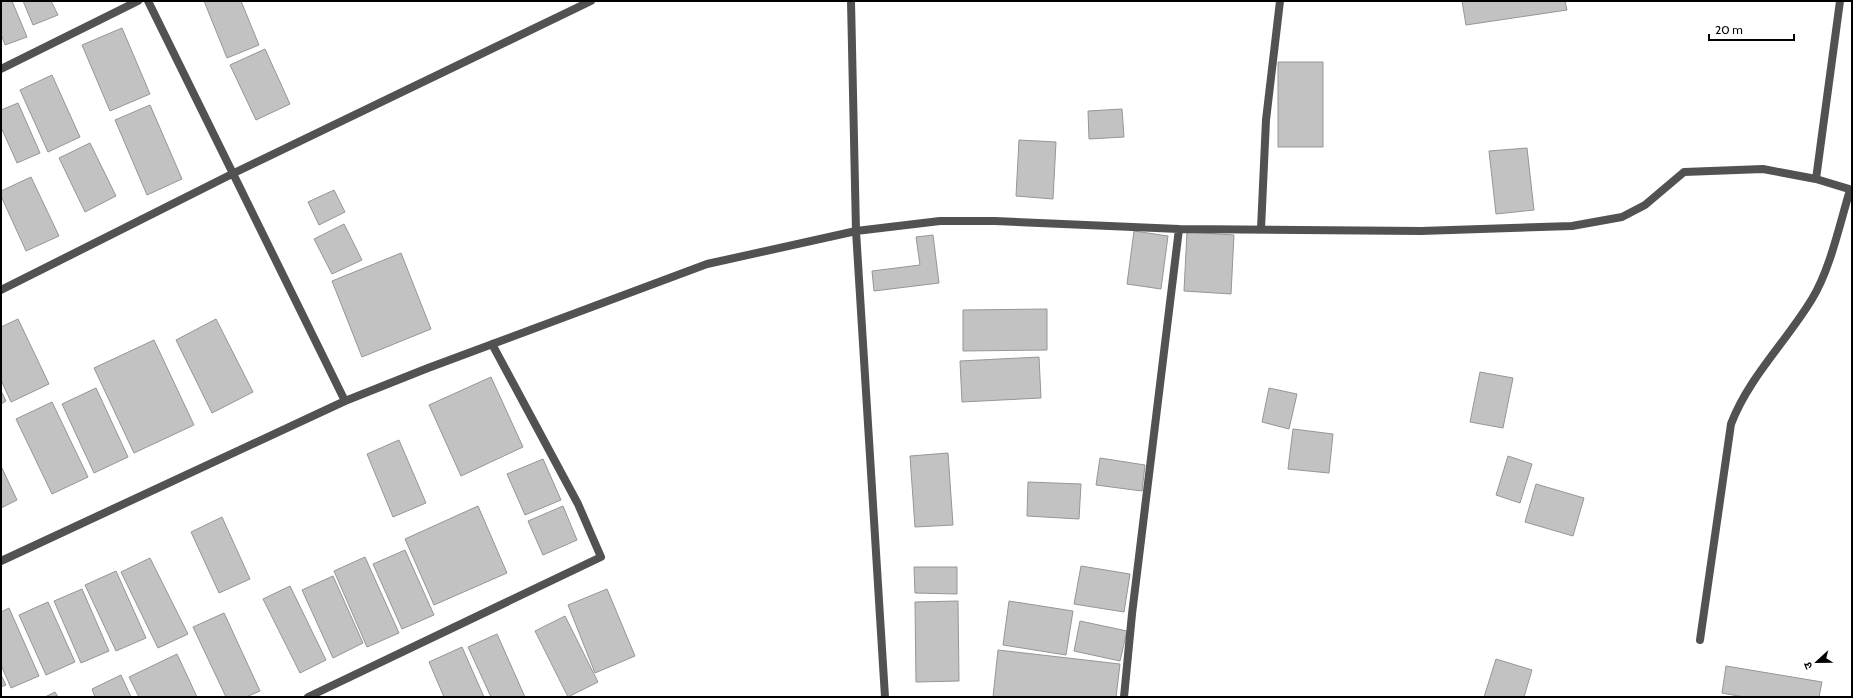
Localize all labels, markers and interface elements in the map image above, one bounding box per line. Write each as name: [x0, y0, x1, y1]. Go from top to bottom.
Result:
scale bar: [1709, 16, 1794, 42]
text: 20 m: [1715, 22, 1743, 37]
north arrow: [1797, 642, 1837, 682]
text: उ: [1800, 660, 1815, 671]

